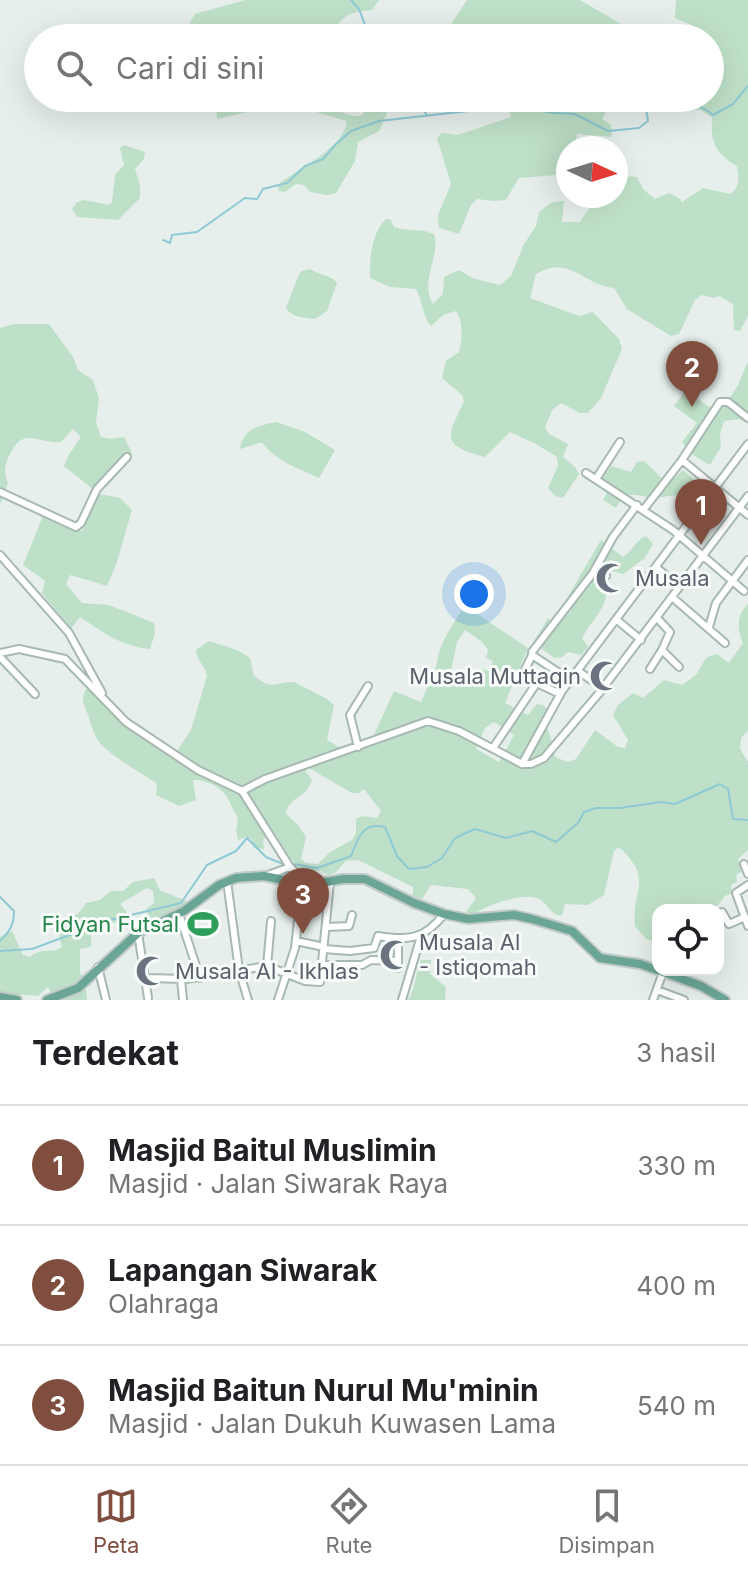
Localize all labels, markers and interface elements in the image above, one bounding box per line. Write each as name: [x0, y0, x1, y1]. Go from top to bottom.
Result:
search box: [24, 24, 724, 112]
icon: search: [52, 46, 96, 90]
text: Cari di sini: [116, 50, 264, 86]
north arrow: [556, 136, 628, 208]
pin: 2: [666, 341, 718, 407]
pin: 1: [675, 479, 727, 545]
mosque icon: Musala: [594, 561, 628, 595]
place label: Musala: [635, 565, 710, 591]
your location: [454, 574, 494, 614]
mosque icon: Musala Muttaqin: [588, 659, 622, 693]
place label: Musala Muttaqin: [409, 663, 581, 689]
pin: 3: [277, 868, 329, 934]
map controls: [652, 904, 724, 976]
button: locate: [652, 904, 724, 976]
sports icon: Fidyan Futsal: [186, 907, 220, 941]
place label: Fidyan Futsal: [42, 911, 179, 937]
place label: Musala Al - Istiqomah: [419, 929, 537, 980]
mosque icon: Musala Al - Istiqomah: [378, 938, 412, 972]
mosque icon: Musala Al - Ikhlas: [134, 954, 168, 988]
place label: Musala Al - Ikhlas: [175, 958, 359, 984]
text: Terdekat: [32, 1032, 179, 1073]
text: 3 hasil: [636, 1037, 716, 1068]
text: Masjid Baitul Muslimin: [108, 1132, 437, 1168]
text: 1: [52, 1150, 64, 1181]
text: 330 m: [637, 1150, 716, 1181]
text: Masjid · Jalan Siwarak Raya: [108, 1168, 448, 1199]
text: Lapangan Siwarak: [108, 1252, 377, 1288]
text: 2: [50, 1270, 66, 1301]
text: 400 m: [636, 1270, 716, 1301]
text: Olahraga: [108, 1288, 219, 1319]
text: Masjid Baitun Nurul Mu'minin: [108, 1372, 539, 1408]
text: 3: [50, 1390, 66, 1421]
text: 540 m: [637, 1390, 716, 1421]
text: Masjid · Jalan Dukuh Kuwasen Lama: [108, 1408, 556, 1439]
tab: Peta: [93, 1484, 139, 1558]
tab: Rute: [325, 1484, 372, 1558]
tab: Disimpan: [558, 1484, 655, 1558]

